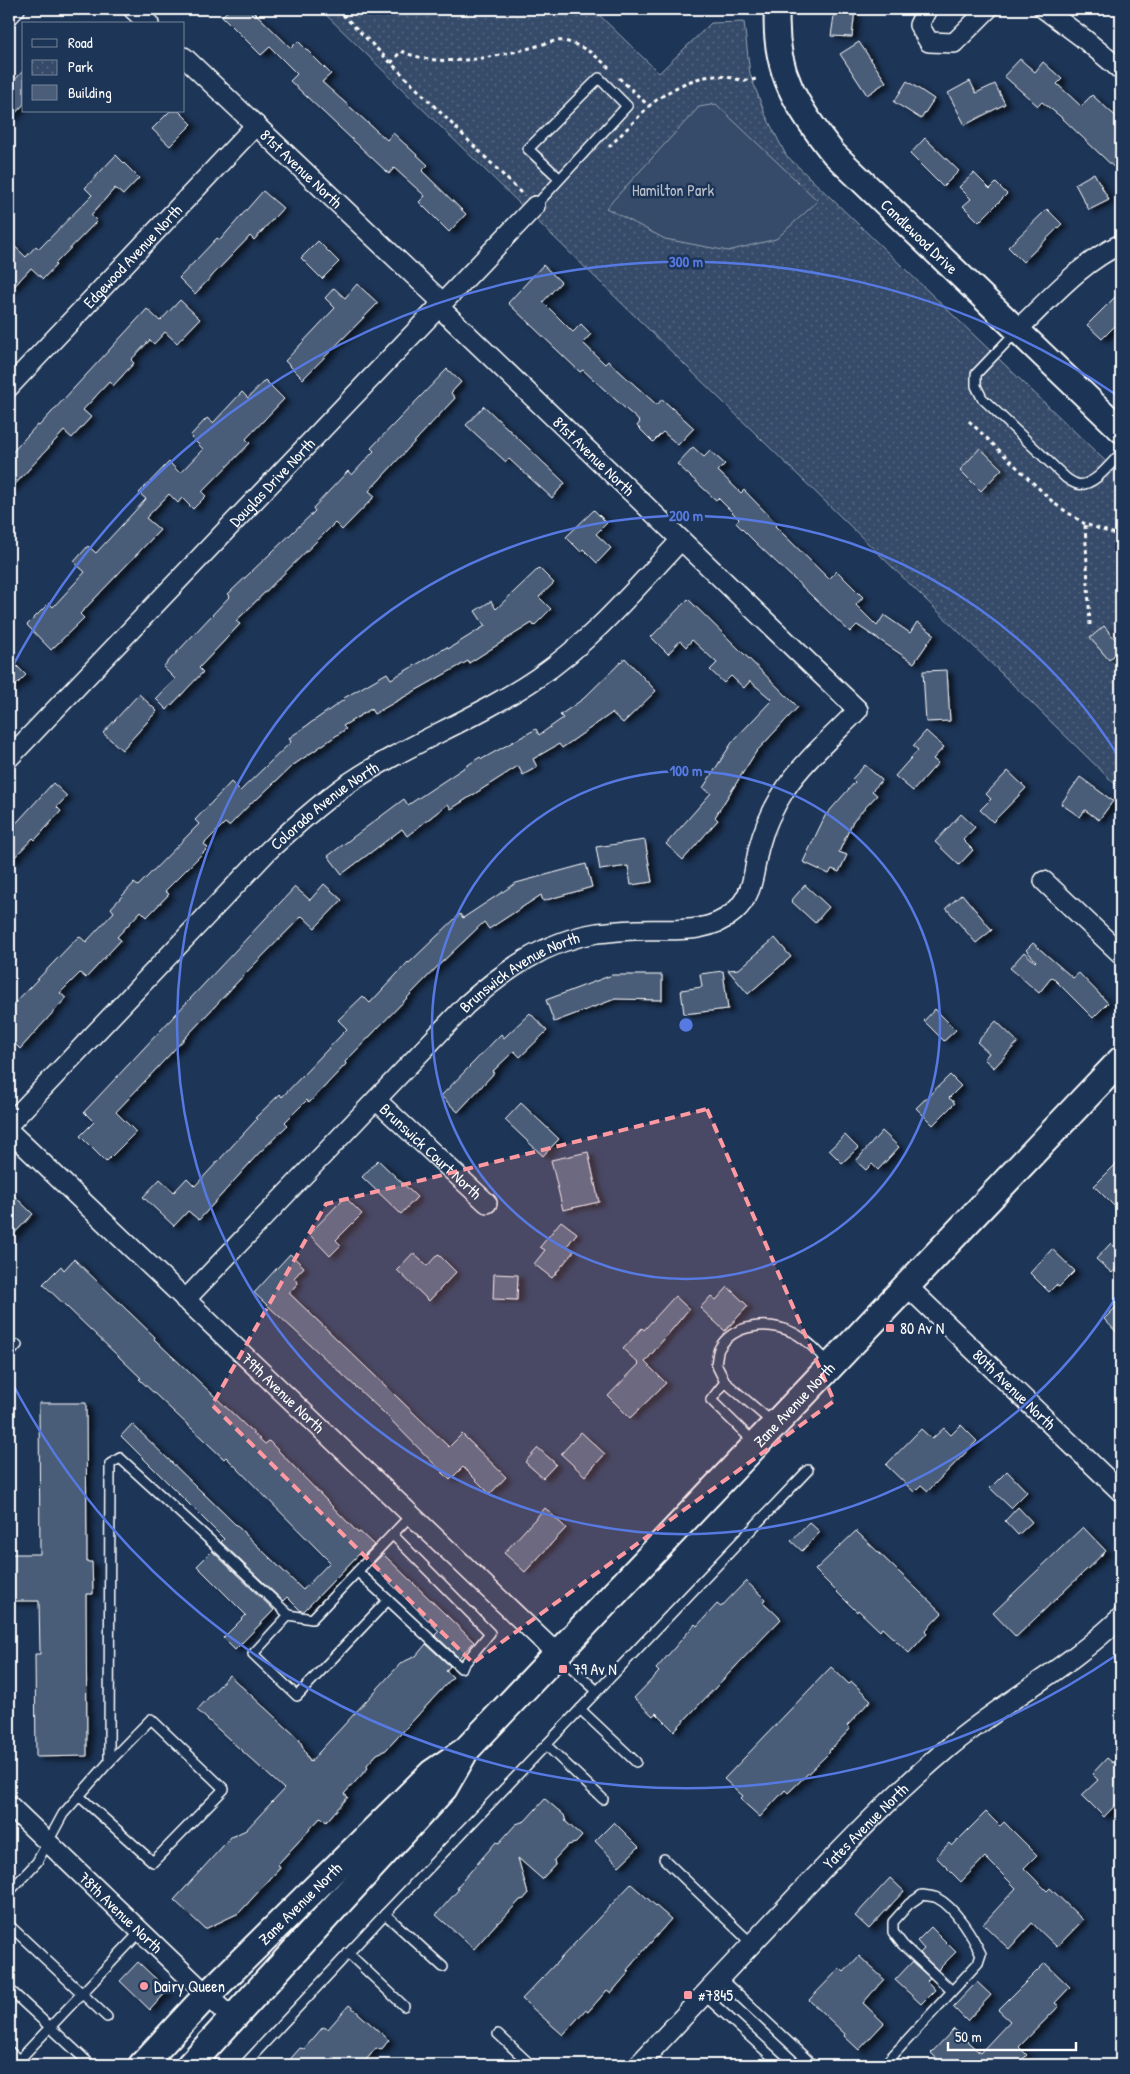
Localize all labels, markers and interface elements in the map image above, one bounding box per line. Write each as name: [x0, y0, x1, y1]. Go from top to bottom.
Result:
legend: [22, 22, 185, 112]
text: Road: [68, 32, 93, 53]
text: Park: [68, 56, 93, 77]
text: Building: [68, 82, 112, 103]
street label: 81st Avenue North: [256, 124, 348, 213]
park label: Hamilton Park: [632, 179, 714, 201]
street label: Candlewood Drive: [876, 194, 964, 279]
street label: Edgewood Avenue North: [78, 199, 187, 313]
text: 300 m: [669, 251, 703, 272]
street label: 81st Avenue North: [548, 411, 640, 501]
street label: Douglas Drive North: [224, 433, 320, 531]
text: 200 m: [669, 505, 703, 526]
street label: Colorado Avenue North: [265, 756, 383, 855]
text: 100 m: [670, 760, 702, 781]
street label: Brunswick Avenue North: [454, 926, 582, 1017]
centre of rings: [677, 1016, 695, 1034]
street label: Brunswick Court North: [375, 1098, 487, 1204]
place label: 80 Av N: [900, 1317, 944, 1339]
marker: 80 Av N: [884, 1322, 896, 1334]
street label: 80th Avenue North: [968, 1344, 1061, 1435]
street label: 79th Avenue North: [237, 1348, 330, 1438]
street label: Zane Avenue North: [748, 1357, 840, 1452]
place label: 79 Av N: [573, 1658, 617, 1680]
marker: 79 Av N: [557, 1663, 569, 1675]
street label: Yates Avenue North: [818, 1778, 913, 1873]
street label: Zane Avenue North: [253, 1857, 347, 1950]
street label: 78th Avenue North: [74, 1867, 168, 1958]
place label: Dairy Queen: [154, 1975, 225, 1997]
marker: Dairy Queen: [138, 1980, 150, 1992]
place label: #7845: [698, 1984, 733, 2006]
marker: #7845: [682, 1989, 694, 2001]
scale bar: [948, 2019, 1075, 2051]
text: 50 m: [955, 2026, 982, 2047]

